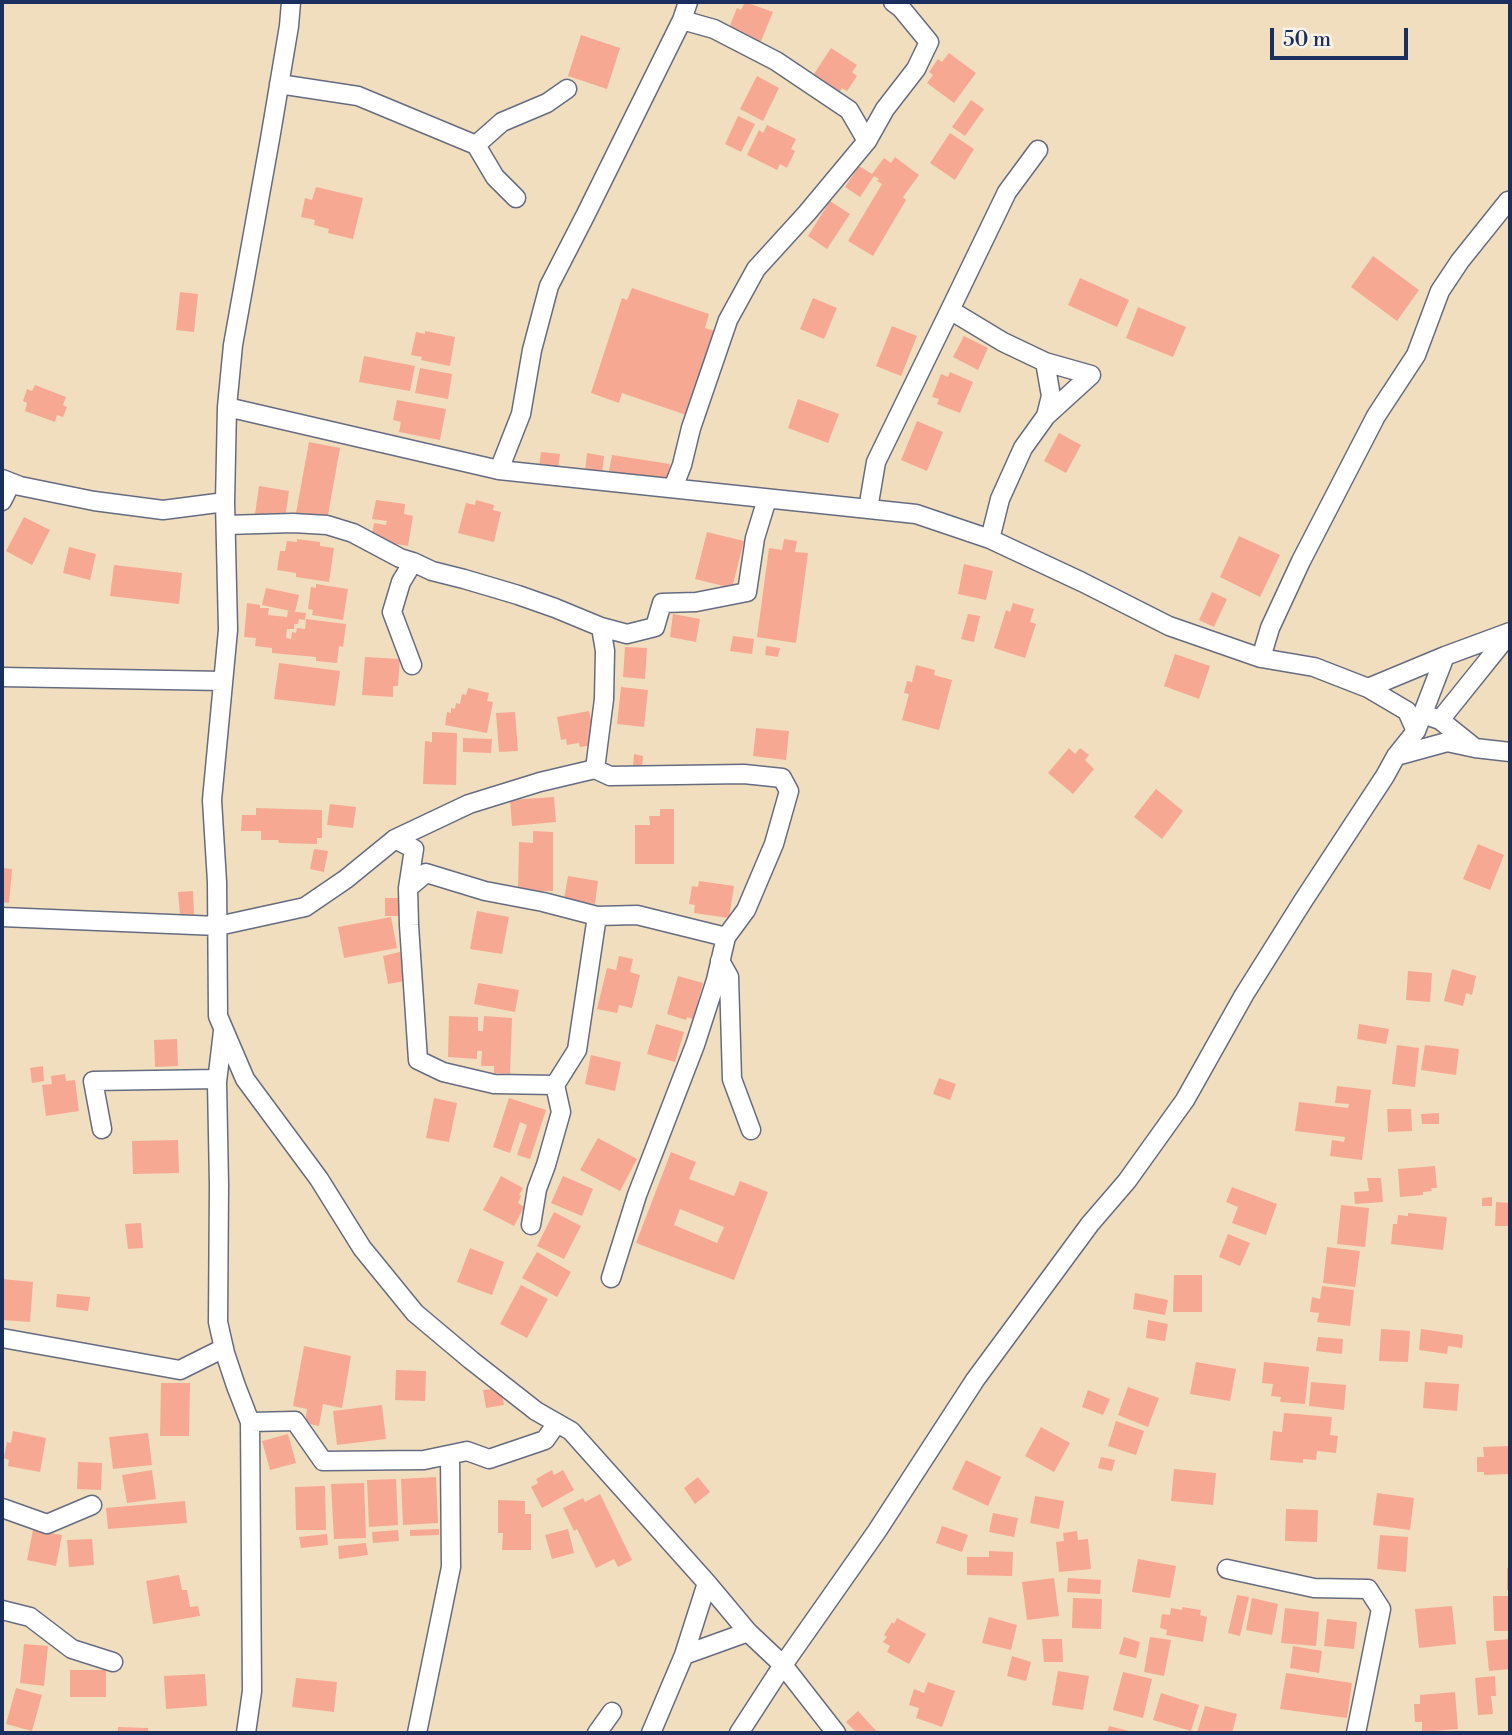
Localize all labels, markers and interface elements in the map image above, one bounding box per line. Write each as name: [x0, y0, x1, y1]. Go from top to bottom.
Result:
scale bar: [1274, 14, 1412, 58]
text: 50 m: [1283, 27, 1331, 53]

